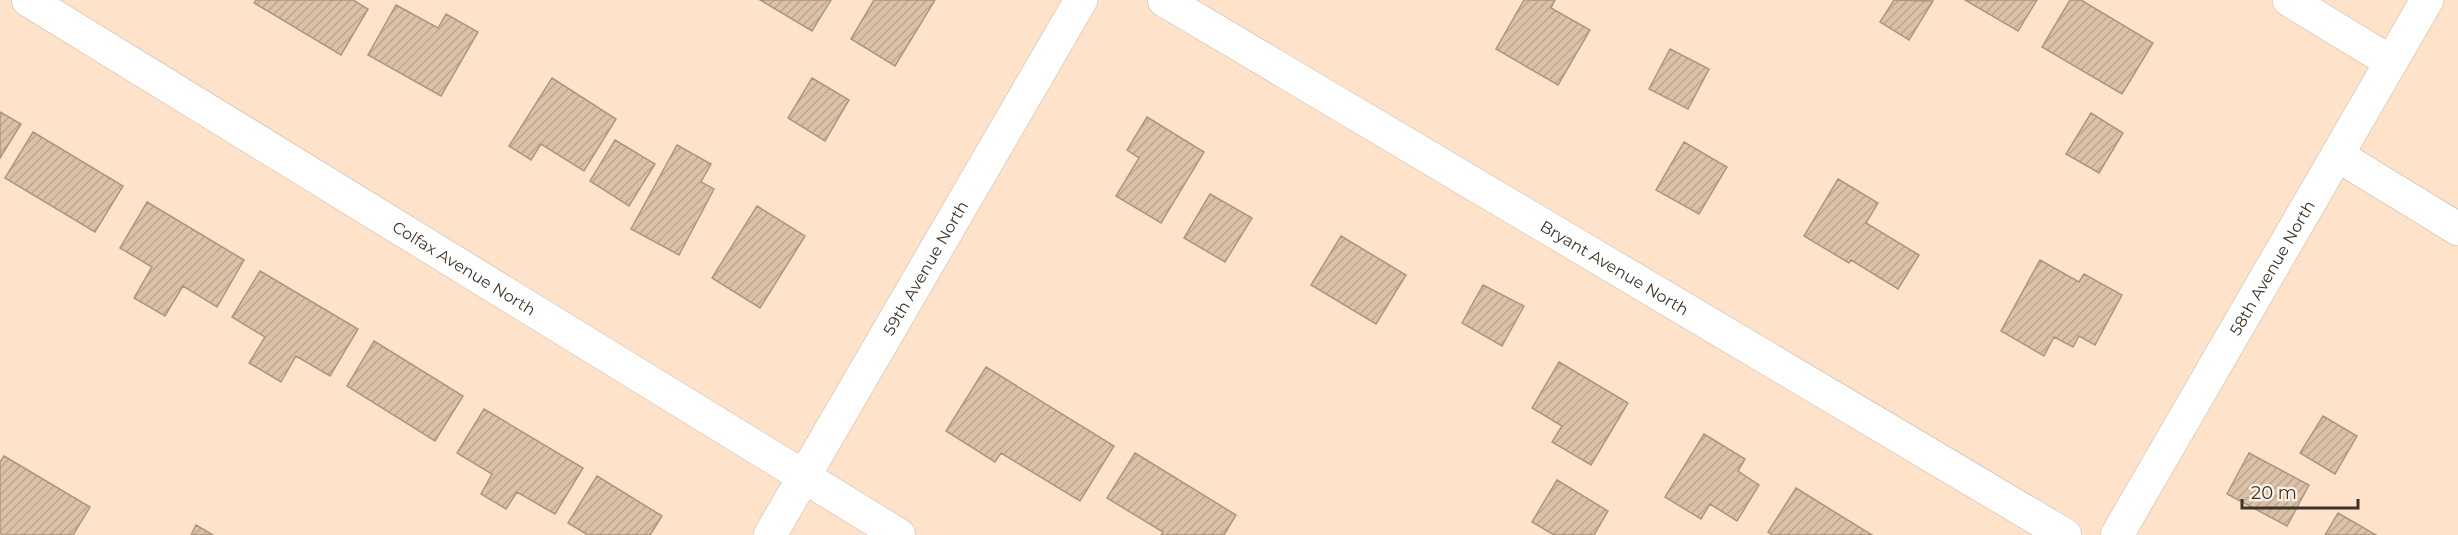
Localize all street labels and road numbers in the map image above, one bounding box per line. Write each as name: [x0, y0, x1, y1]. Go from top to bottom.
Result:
street label: 59th Avenue North: [879, 197, 972, 338]
street label: 58th Avenue North: [2225, 197, 2318, 338]
street label: Bryant Avenue North: [1537, 216, 1692, 319]
street label: Colfax Avenue North: [389, 217, 539, 319]

